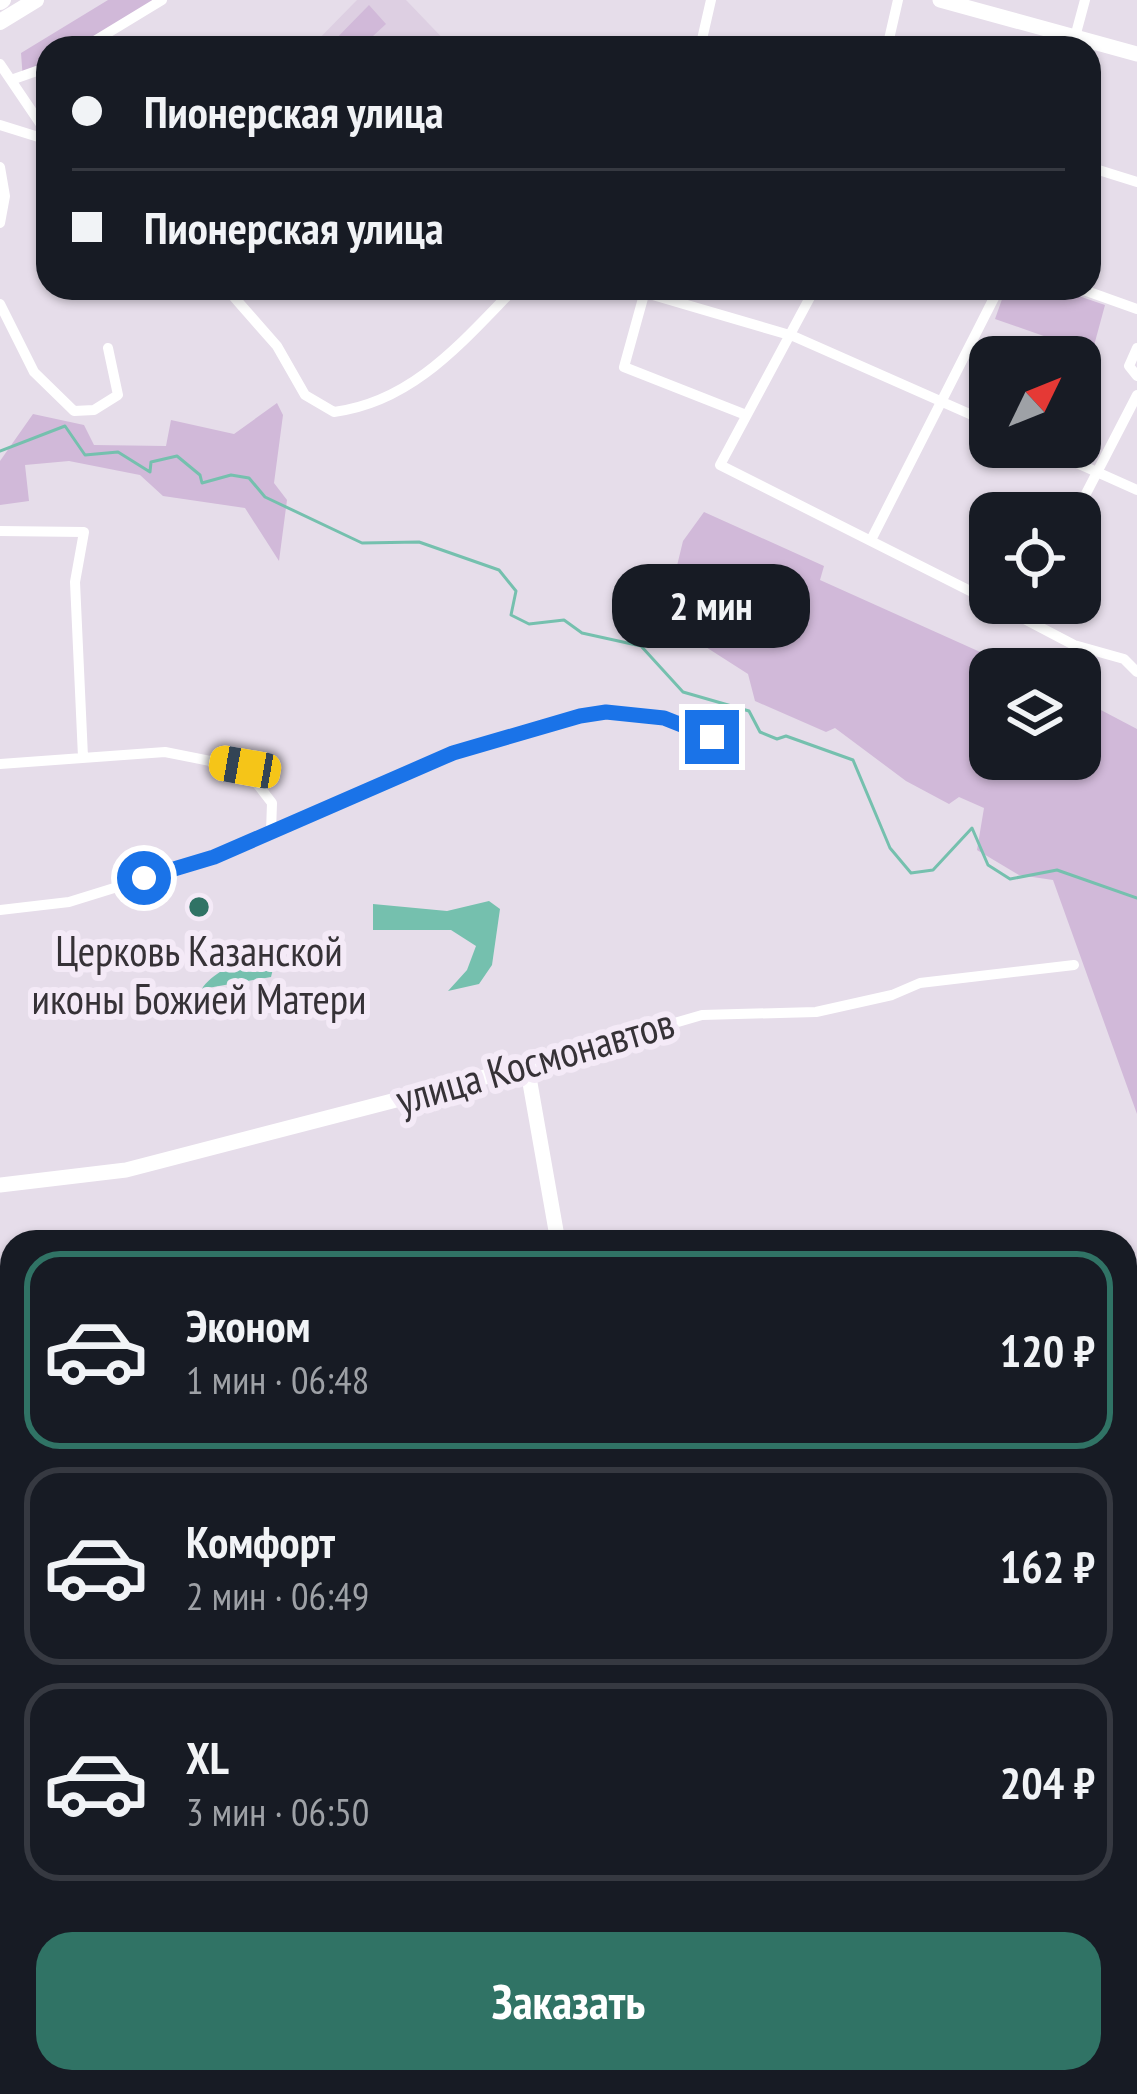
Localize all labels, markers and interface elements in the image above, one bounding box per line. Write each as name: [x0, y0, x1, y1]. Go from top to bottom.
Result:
text: Пионерская улица: [144, 82, 444, 140]
text: Пионерская улица: [144, 198, 444, 256]
north arrow: [969, 336, 1101, 468]
map controls: [969, 336, 1101, 780]
button: locate: [969, 492, 1101, 624]
callout: 2 мин: [613, 563, 811, 647]
text: 2 мин: [669, 580, 753, 631]
button: layers: [969, 648, 1101, 780]
route end: [685, 710, 739, 764]
car: [206, 743, 284, 791]
route start: [117, 851, 171, 905]
marker: Церковь Казанской иконы Божией Матери: [186, 894, 212, 920]
place label: Церковь Казанской иконы Божией Матери: [31, 923, 367, 1026]
street label: улица Космонавтов: [389, 995, 680, 1126]
icon: car: [42, 1296, 150, 1404]
text: Эконом: [186, 1296, 310, 1354]
text: 120 ₽: [1000, 1321, 1095, 1379]
text: 1 мин · 06:48: [186, 1354, 369, 1405]
icon: car: [42, 1512, 150, 1620]
text: Комфорт: [186, 1512, 335, 1570]
text: 162 ₽: [1000, 1537, 1095, 1595]
text: 2 мин · 06:49: [186, 1570, 369, 1621]
icon: car: [42, 1728, 150, 1836]
text: XL: [186, 1728, 229, 1786]
text: 204 ₽: [1000, 1753, 1095, 1811]
text: 3 мин · 06:50: [186, 1786, 369, 1837]
button: Заказать: [36, 1932, 1101, 2070]

